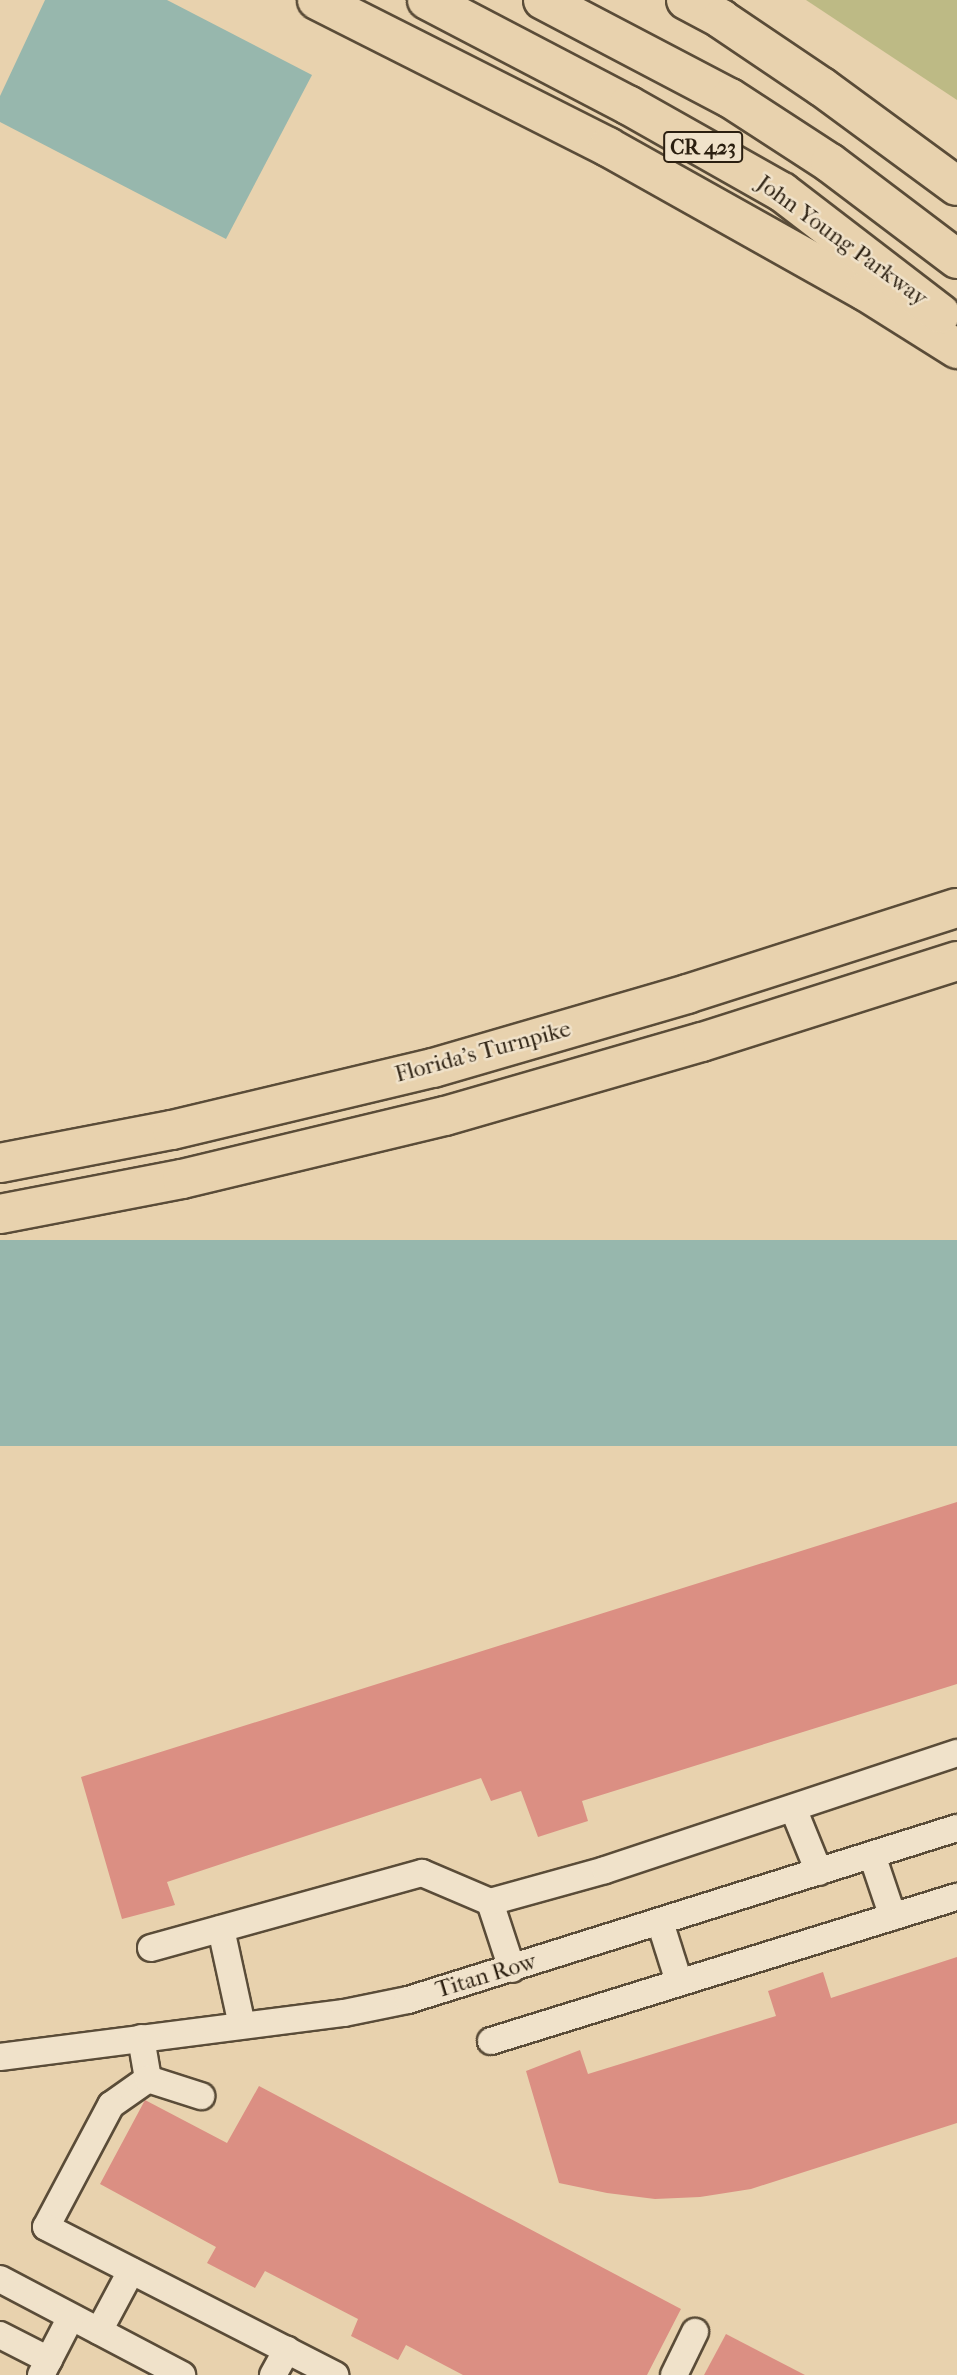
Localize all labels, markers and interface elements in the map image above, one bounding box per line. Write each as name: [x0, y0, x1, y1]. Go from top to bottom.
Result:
road number: CR 423: [663, 130, 743, 164]
street label: John Young Parkway: [751, 170, 933, 312]
street label: Florida's Turnpike: [392, 1015, 574, 1089]
street label: Titan Row: [432, 1948, 540, 2004]

